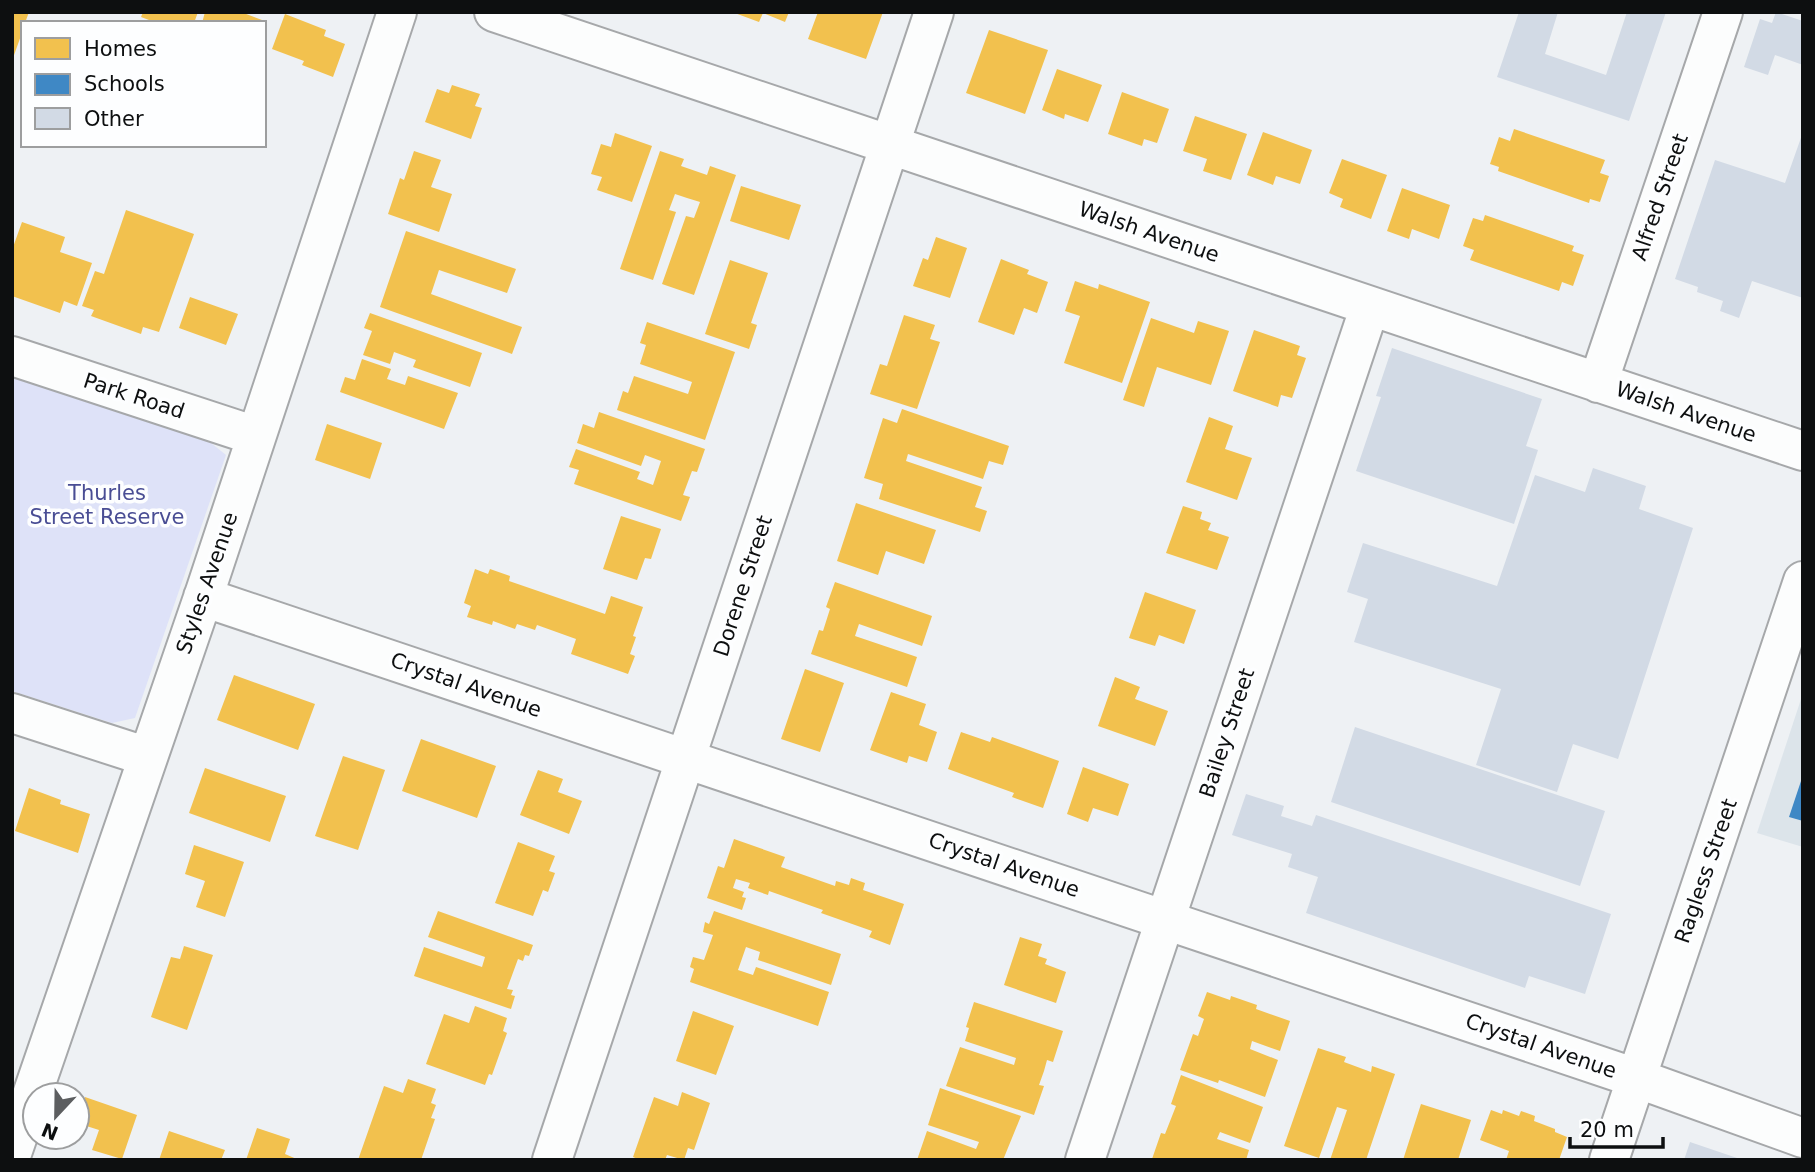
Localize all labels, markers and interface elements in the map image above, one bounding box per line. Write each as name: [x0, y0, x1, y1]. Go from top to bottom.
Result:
legend: [21, 21, 266, 147]
text: Homes: [84, 37, 157, 61]
text: Schools: [84, 72, 165, 96]
text: Other: [84, 107, 144, 131]
street label: Alfred Street: [1627, 130, 1693, 264]
street label: Walsh Avenue: [1076, 197, 1222, 267]
street label: Park Road: [80, 368, 188, 424]
street label: Walsh Avenue: [1613, 377, 1759, 447]
park label: Thurles Street Reserve: [30, 481, 184, 529]
street label: Styles Avenue: [171, 509, 243, 657]
street label: Dorene Street: [709, 512, 777, 660]
street label: Crystal Avenue: [387, 648, 545, 722]
street label: Bailey Street: [1195, 665, 1259, 801]
street label: Ragless Street: [1670, 795, 1742, 947]
street label: Crystal Avenue: [925, 828, 1083, 902]
street label: Crystal Avenue: [1462, 1009, 1620, 1083]
north arrow: [21, 1081, 91, 1151]
scale bar: [1570, 1106, 1663, 1150]
text: 20 m: [1580, 1118, 1634, 1142]
text: N: [38, 1119, 61, 1145]

